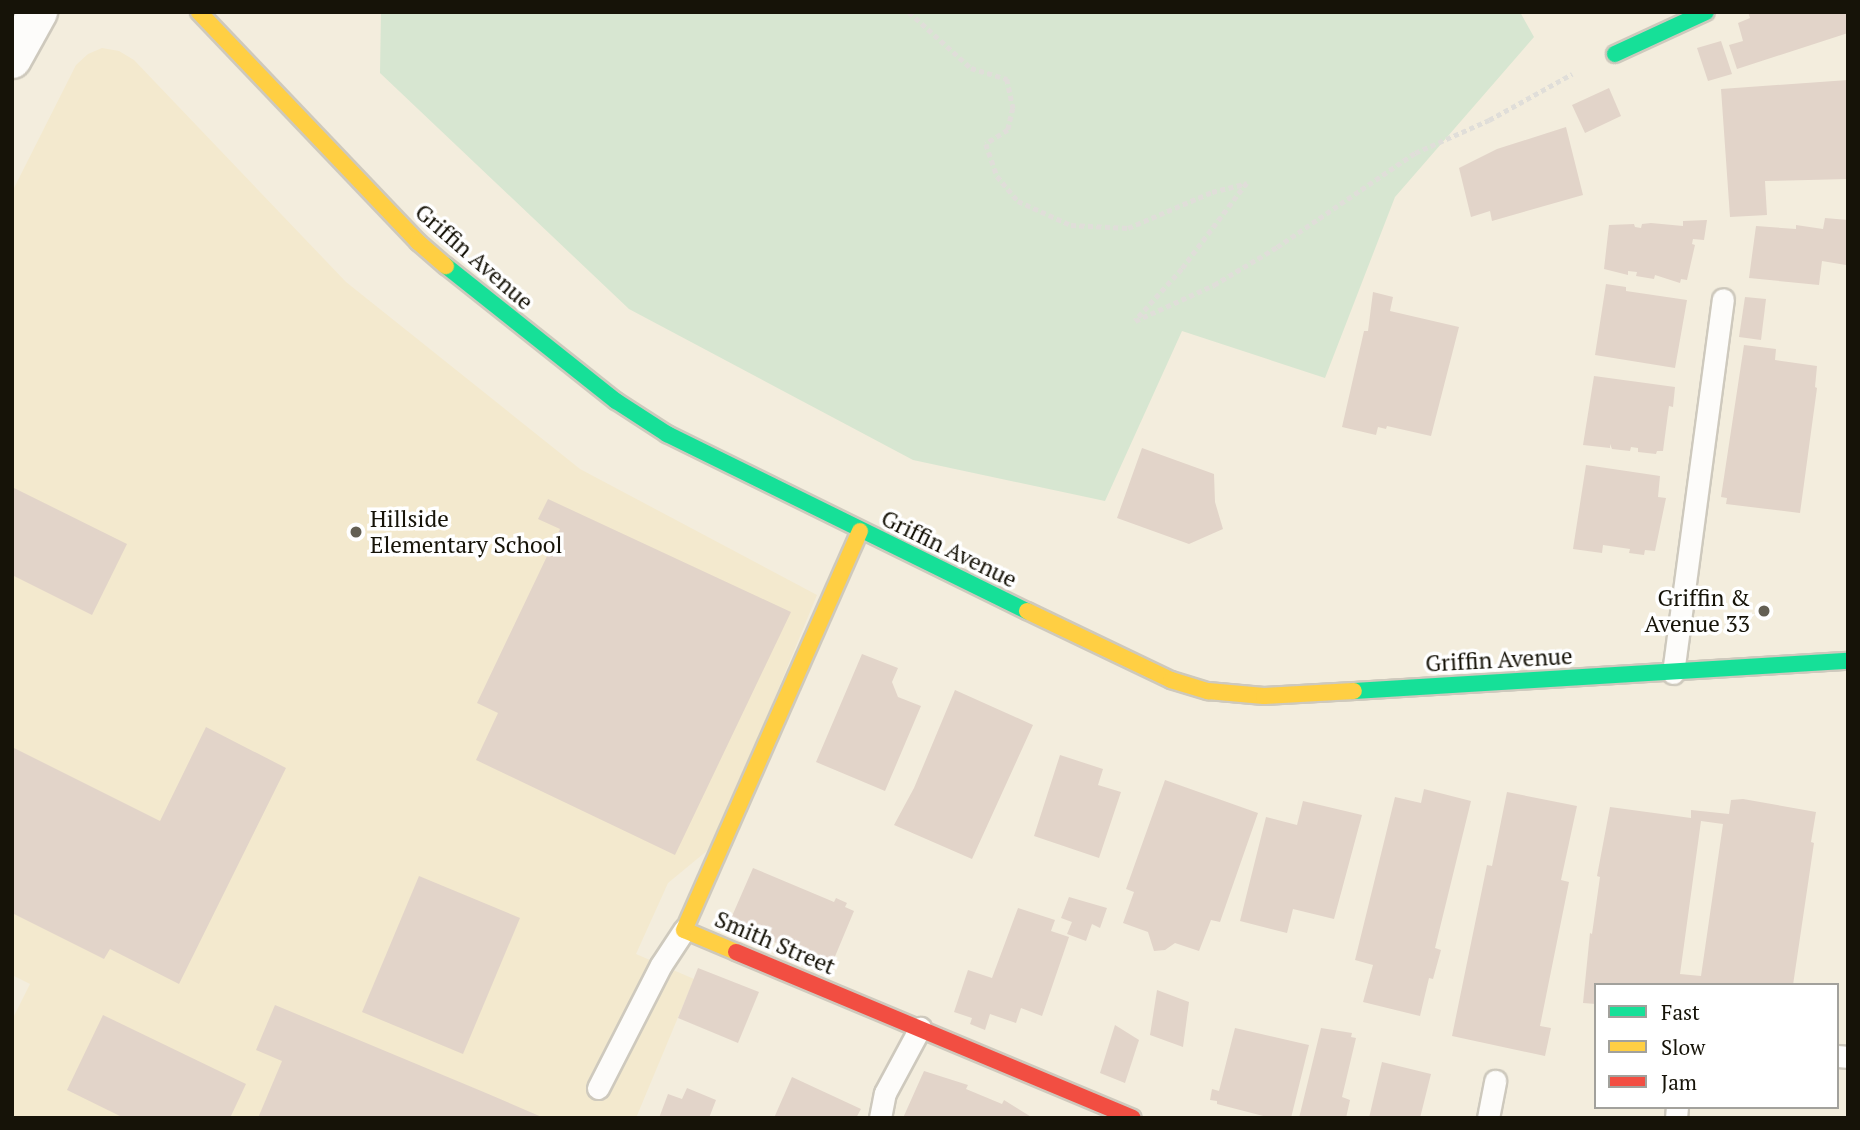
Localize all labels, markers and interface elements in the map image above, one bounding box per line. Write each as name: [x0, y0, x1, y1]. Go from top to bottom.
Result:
street label: Griffin Avenue: [409, 198, 539, 316]
street label: Griffin Avenue: [877, 504, 1021, 594]
place label: Hillside Elementary School: [370, 505, 562, 559]
marker: Hillside Elementary School: [348, 524, 364, 540]
place label: Griffin & Avenue 33: [1645, 584, 1750, 638]
marker: Griffin & Avenue 33: [1756, 603, 1772, 619]
street label: Griffin Avenue: [1424, 642, 1574, 678]
street label: Smith Street: [711, 905, 839, 981]
legend: [1594, 983, 1839, 1109]
text: Fast: [1661, 998, 1700, 1026]
text: Slow: [1661, 1033, 1705, 1061]
text: Jam: [1661, 1068, 1697, 1096]

